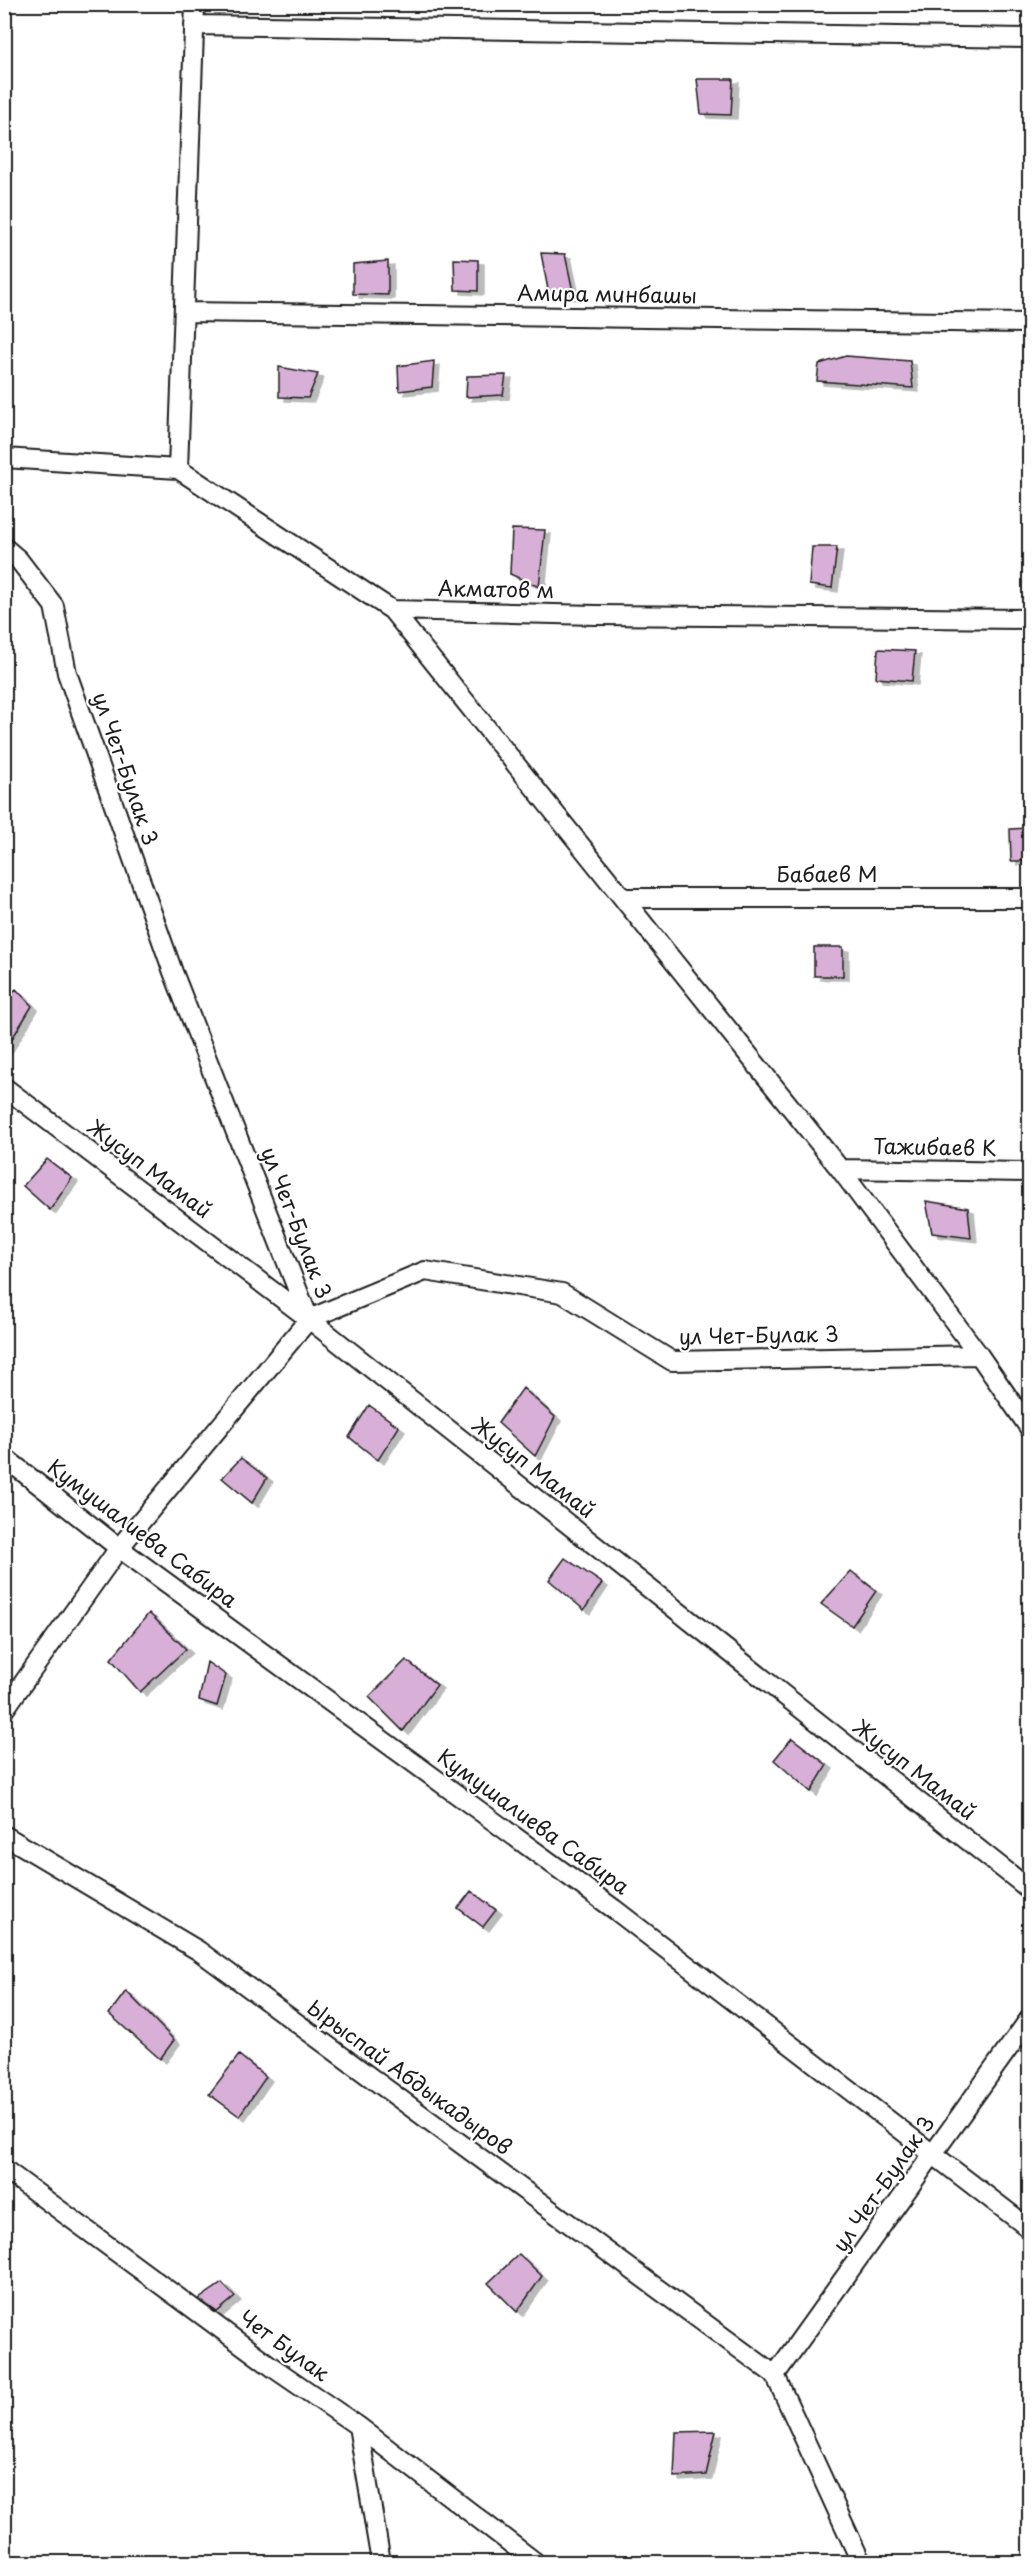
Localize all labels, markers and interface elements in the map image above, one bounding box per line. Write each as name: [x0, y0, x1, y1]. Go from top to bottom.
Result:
street label: Амира минбашы: [517, 275, 697, 311]
street label: Акматов м: [438, 571, 554, 605]
street label: ул Чет-Булак 3: [86, 688, 168, 849]
street label: Бабаев М: [776, 857, 878, 889]
street label: Жусуп Мамай: [81, 1110, 219, 1225]
street label: Тажибаев К: [873, 1129, 997, 1163]
street label: ул Чет-Булак 3: [254, 1142, 341, 1303]
street label: ул Чет-Булак 3: [679, 1317, 839, 1351]
street label: Жусуп Мамай: [466, 1408, 603, 1525]
street label: Кумушалиева Сабира: [42, 1450, 246, 1615]
street label: Жусуп Мамай: [847, 1710, 984, 1827]
street label: Кумушалиева Сабира: [432, 1740, 637, 1902]
street label: Ырыспай Абдыкадыров: [301, 1991, 519, 2162]
street label: ул Чет-Булак 3: [823, 2108, 941, 2257]
street label: Чет Булак: [233, 2301, 337, 2388]

